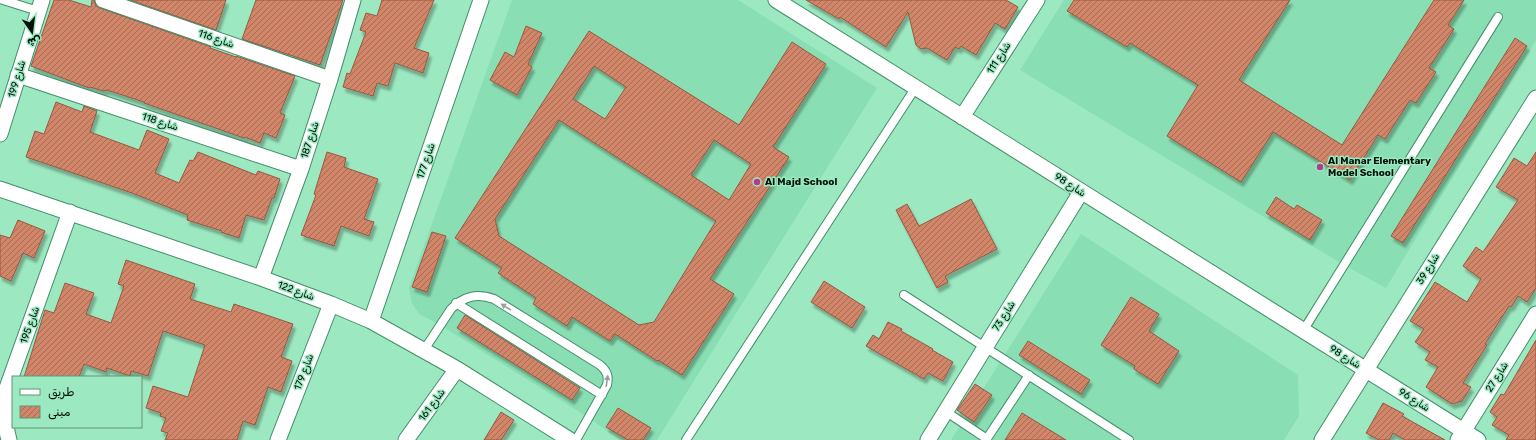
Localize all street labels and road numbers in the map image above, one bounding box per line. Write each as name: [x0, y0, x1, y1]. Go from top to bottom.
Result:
street label: شارع 116: [196, 27, 235, 52]
street label: شارع 111: [984, 40, 1014, 77]
street label: شارع 199: [6, 59, 29, 99]
street label: شارع 118: [140, 111, 180, 134]
street label: شارع 187: [298, 120, 323, 160]
street label: شارع 177: [414, 142, 439, 181]
street label: شارع 98: [1052, 171, 1088, 200]
street label: شارع 39: [1414, 251, 1443, 287]
street label: شارع 122: [276, 279, 316, 304]
street label: شارع 73: [990, 299, 1019, 334]
street label: شارع 195: [18, 305, 43, 346]
street label: شارع 98: [1327, 343, 1363, 372]
street label: شارع 179: [292, 352, 317, 392]
street label: شارع 27: [1483, 360, 1512, 395]
street label: شارع 96: [1396, 386, 1432, 415]
street label: شارع 161: [416, 387, 449, 424]

